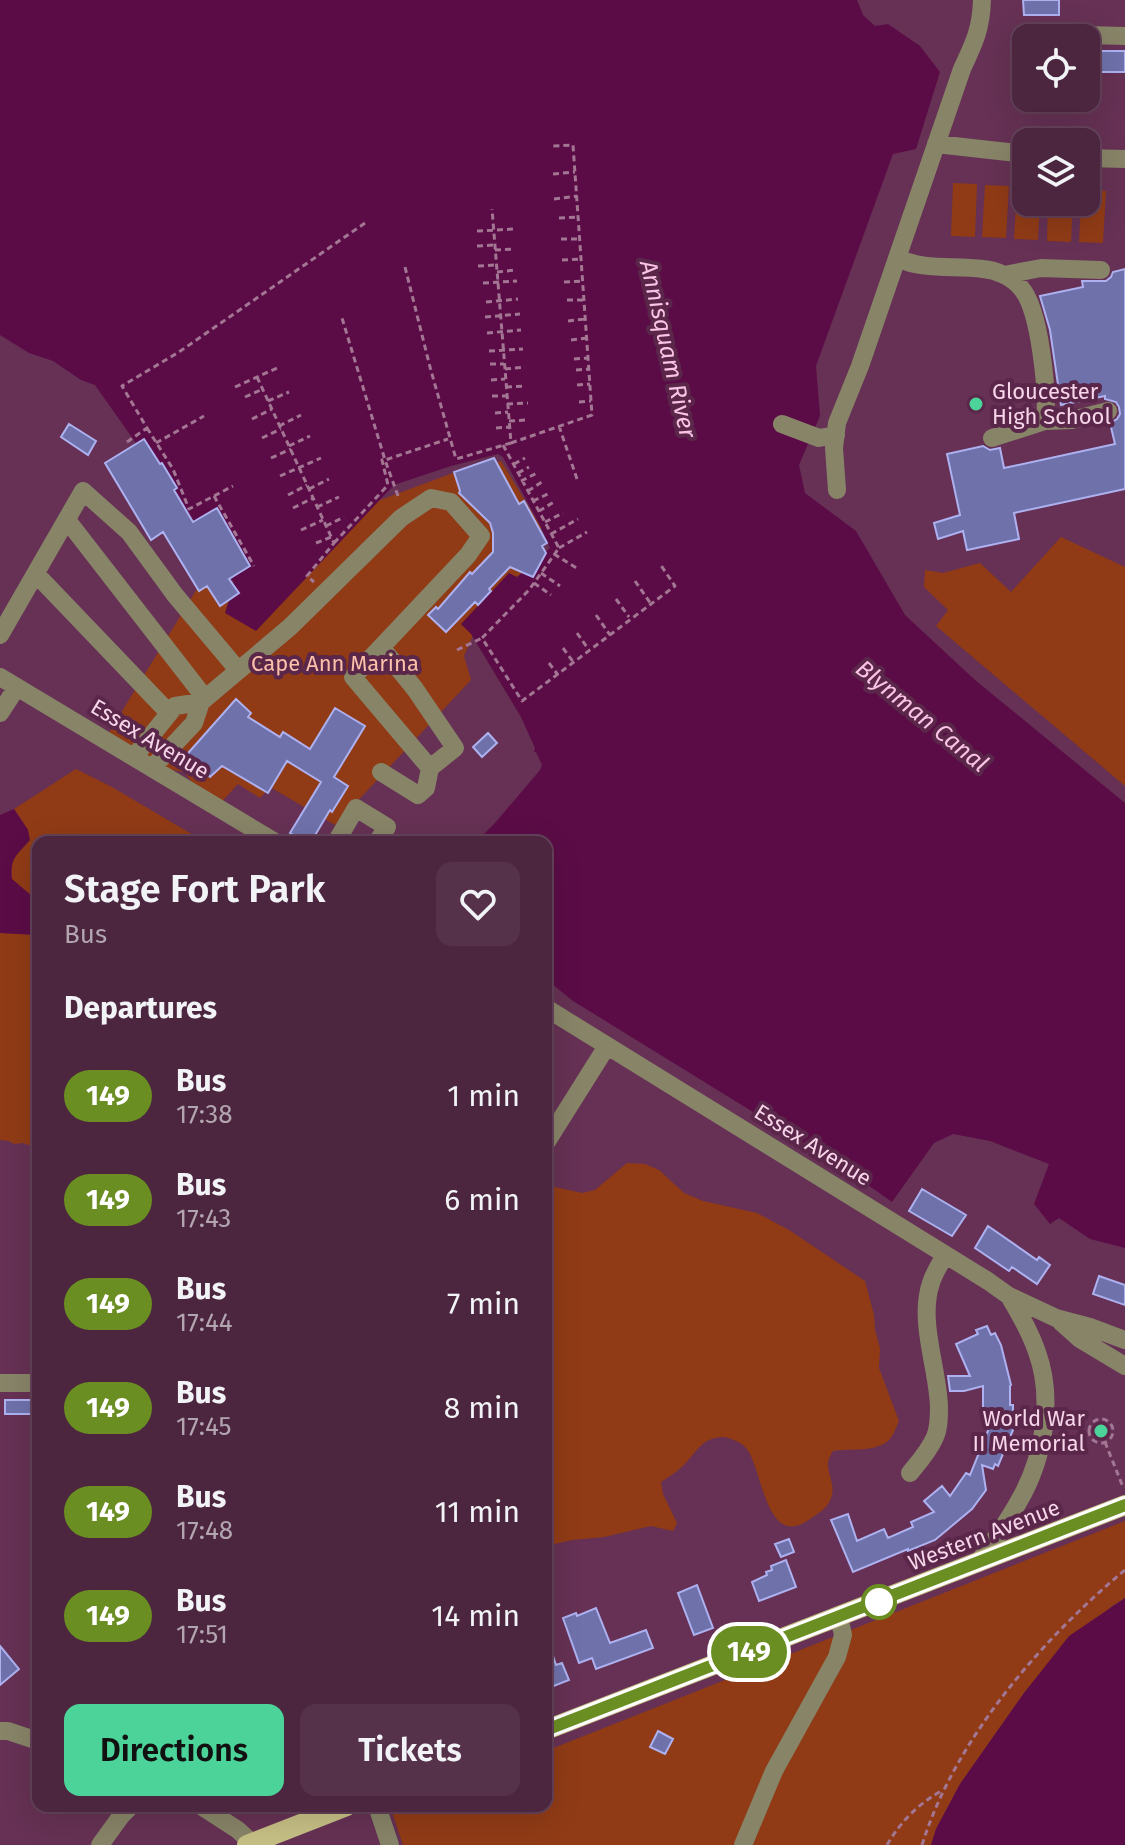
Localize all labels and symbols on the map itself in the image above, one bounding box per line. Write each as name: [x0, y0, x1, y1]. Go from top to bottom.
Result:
water label: Annisquam River: [634, 257, 702, 441]
place label: Gloucester High School: [992, 378, 1111, 430]
marker: Gloucester High School: [967, 395, 985, 413]
park label: Cape Ann Marina: [251, 650, 419, 677]
water label: Blynman Canal: [850, 654, 994, 778]
street label: Essex Avenue: [86, 693, 214, 785]
street label: Essex Avenue: [749, 1098, 877, 1192]
place label: World War II Memorial: [972, 1405, 1086, 1457]
marker: World War II Memorial: [1092, 1422, 1110, 1440]
street label: Western Avenue: [904, 1494, 1064, 1576]
unlabelled marker: [862, 1585, 896, 1619]
line badge: 149: [703, 1626, 795, 1678]

